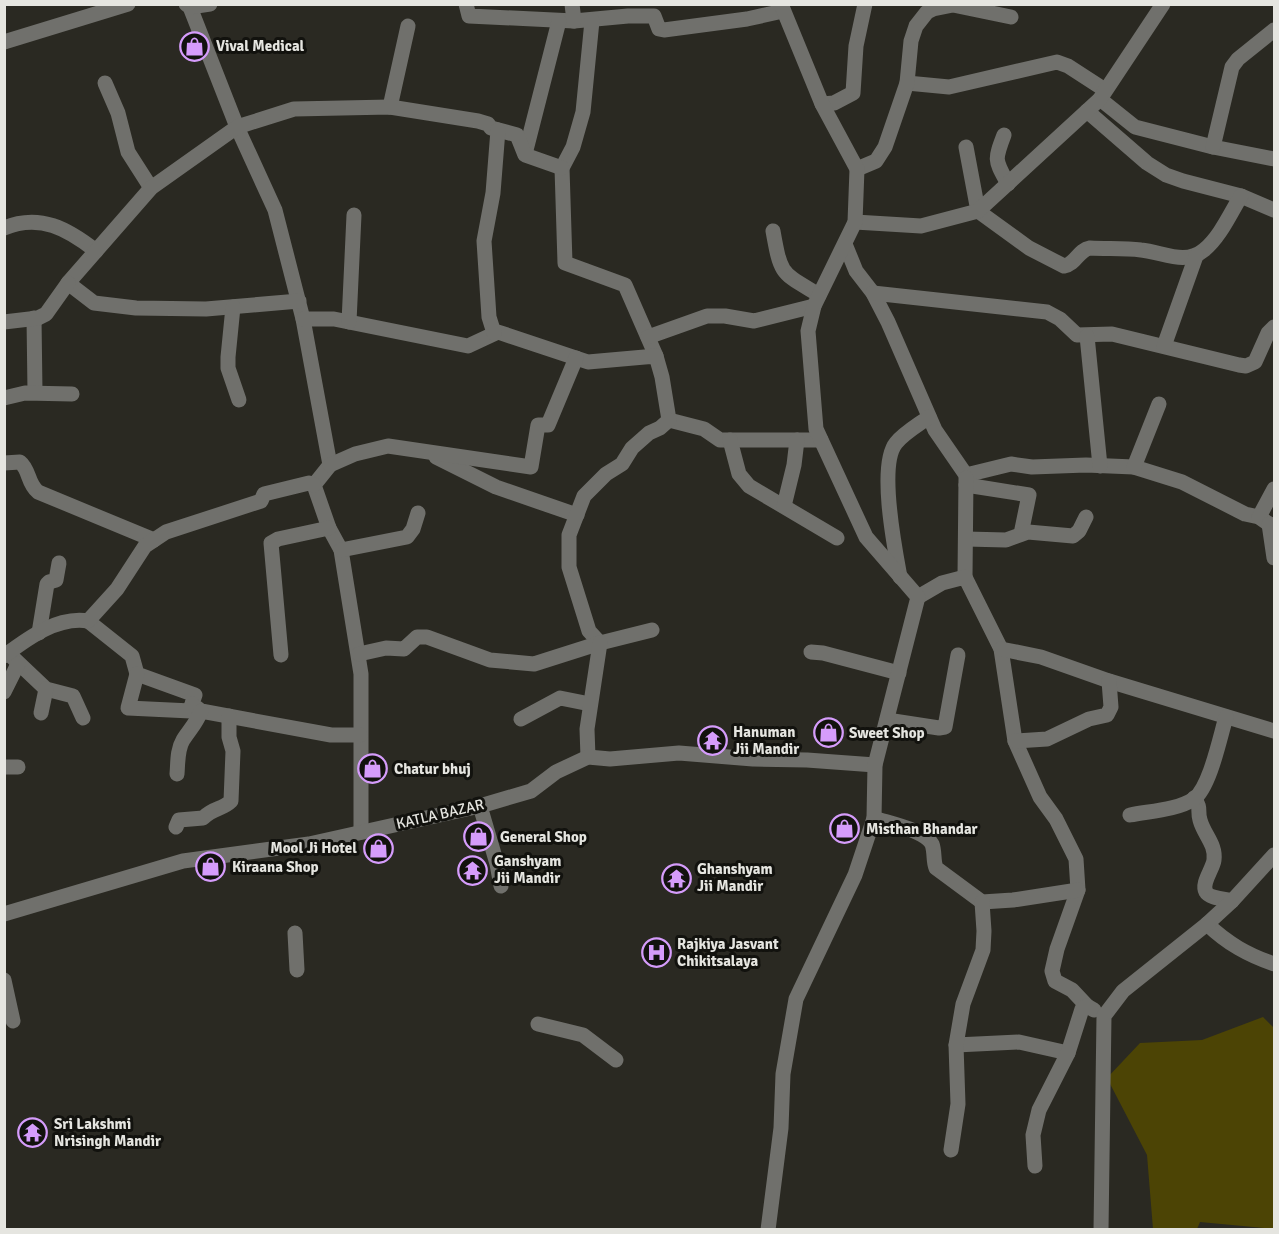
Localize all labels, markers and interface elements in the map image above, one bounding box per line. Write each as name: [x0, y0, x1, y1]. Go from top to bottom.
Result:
shop icon: Vival Medical: [179, 30, 211, 62]
place label: Vival Medical: [216, 37, 305, 55]
shop icon: Sweet Shop: [812, 717, 844, 749]
place label: Hanuman Jii Mandir: [733, 723, 799, 758]
place label: Sweet Shop: [849, 724, 925, 742]
temple icon: Hanuman Jii Mandir: [696, 725, 728, 757]
shop icon: Chatur bhuj: [357, 753, 389, 785]
place label: Chatur bhuj: [394, 760, 471, 778]
street label: KATLA BAZAR: [394, 795, 486, 833]
shop icon: Misthan Bhandar: [829, 813, 861, 845]
place label: Misthan Bhandar: [866, 820, 978, 838]
shop icon: General Shop: [463, 821, 495, 853]
place label: General Shop: [500, 828, 587, 846]
shop icon: Mool Ji Hotel: [362, 832, 394, 864]
place label: Mool Ji Hotel: [270, 839, 357, 857]
shop icon: Kiraana Shop: [195, 851, 227, 883]
place label: Ganshyam Jii Mandir: [494, 852, 561, 887]
temple icon: Ganshyam Jii Mandir: [457, 854, 489, 886]
place label: Kiraana Shop: [232, 858, 319, 876]
place label: Ghanshyam Jii Mandir: [697, 860, 773, 895]
temple icon: Ghanshyam Jii Mandir: [660, 862, 692, 894]
place label: Rajkiya Jasvant Chikitsalaya: [677, 935, 779, 970]
hospital icon: Rajkiya Jasvant Chikitsalaya: [640, 937, 672, 969]
place label: Sri Lakshmi Nrisingh Mandir: [54, 1115, 161, 1150]
temple icon: Sri Lakshmi Nrisingh Mandir: [17, 1117, 49, 1149]

